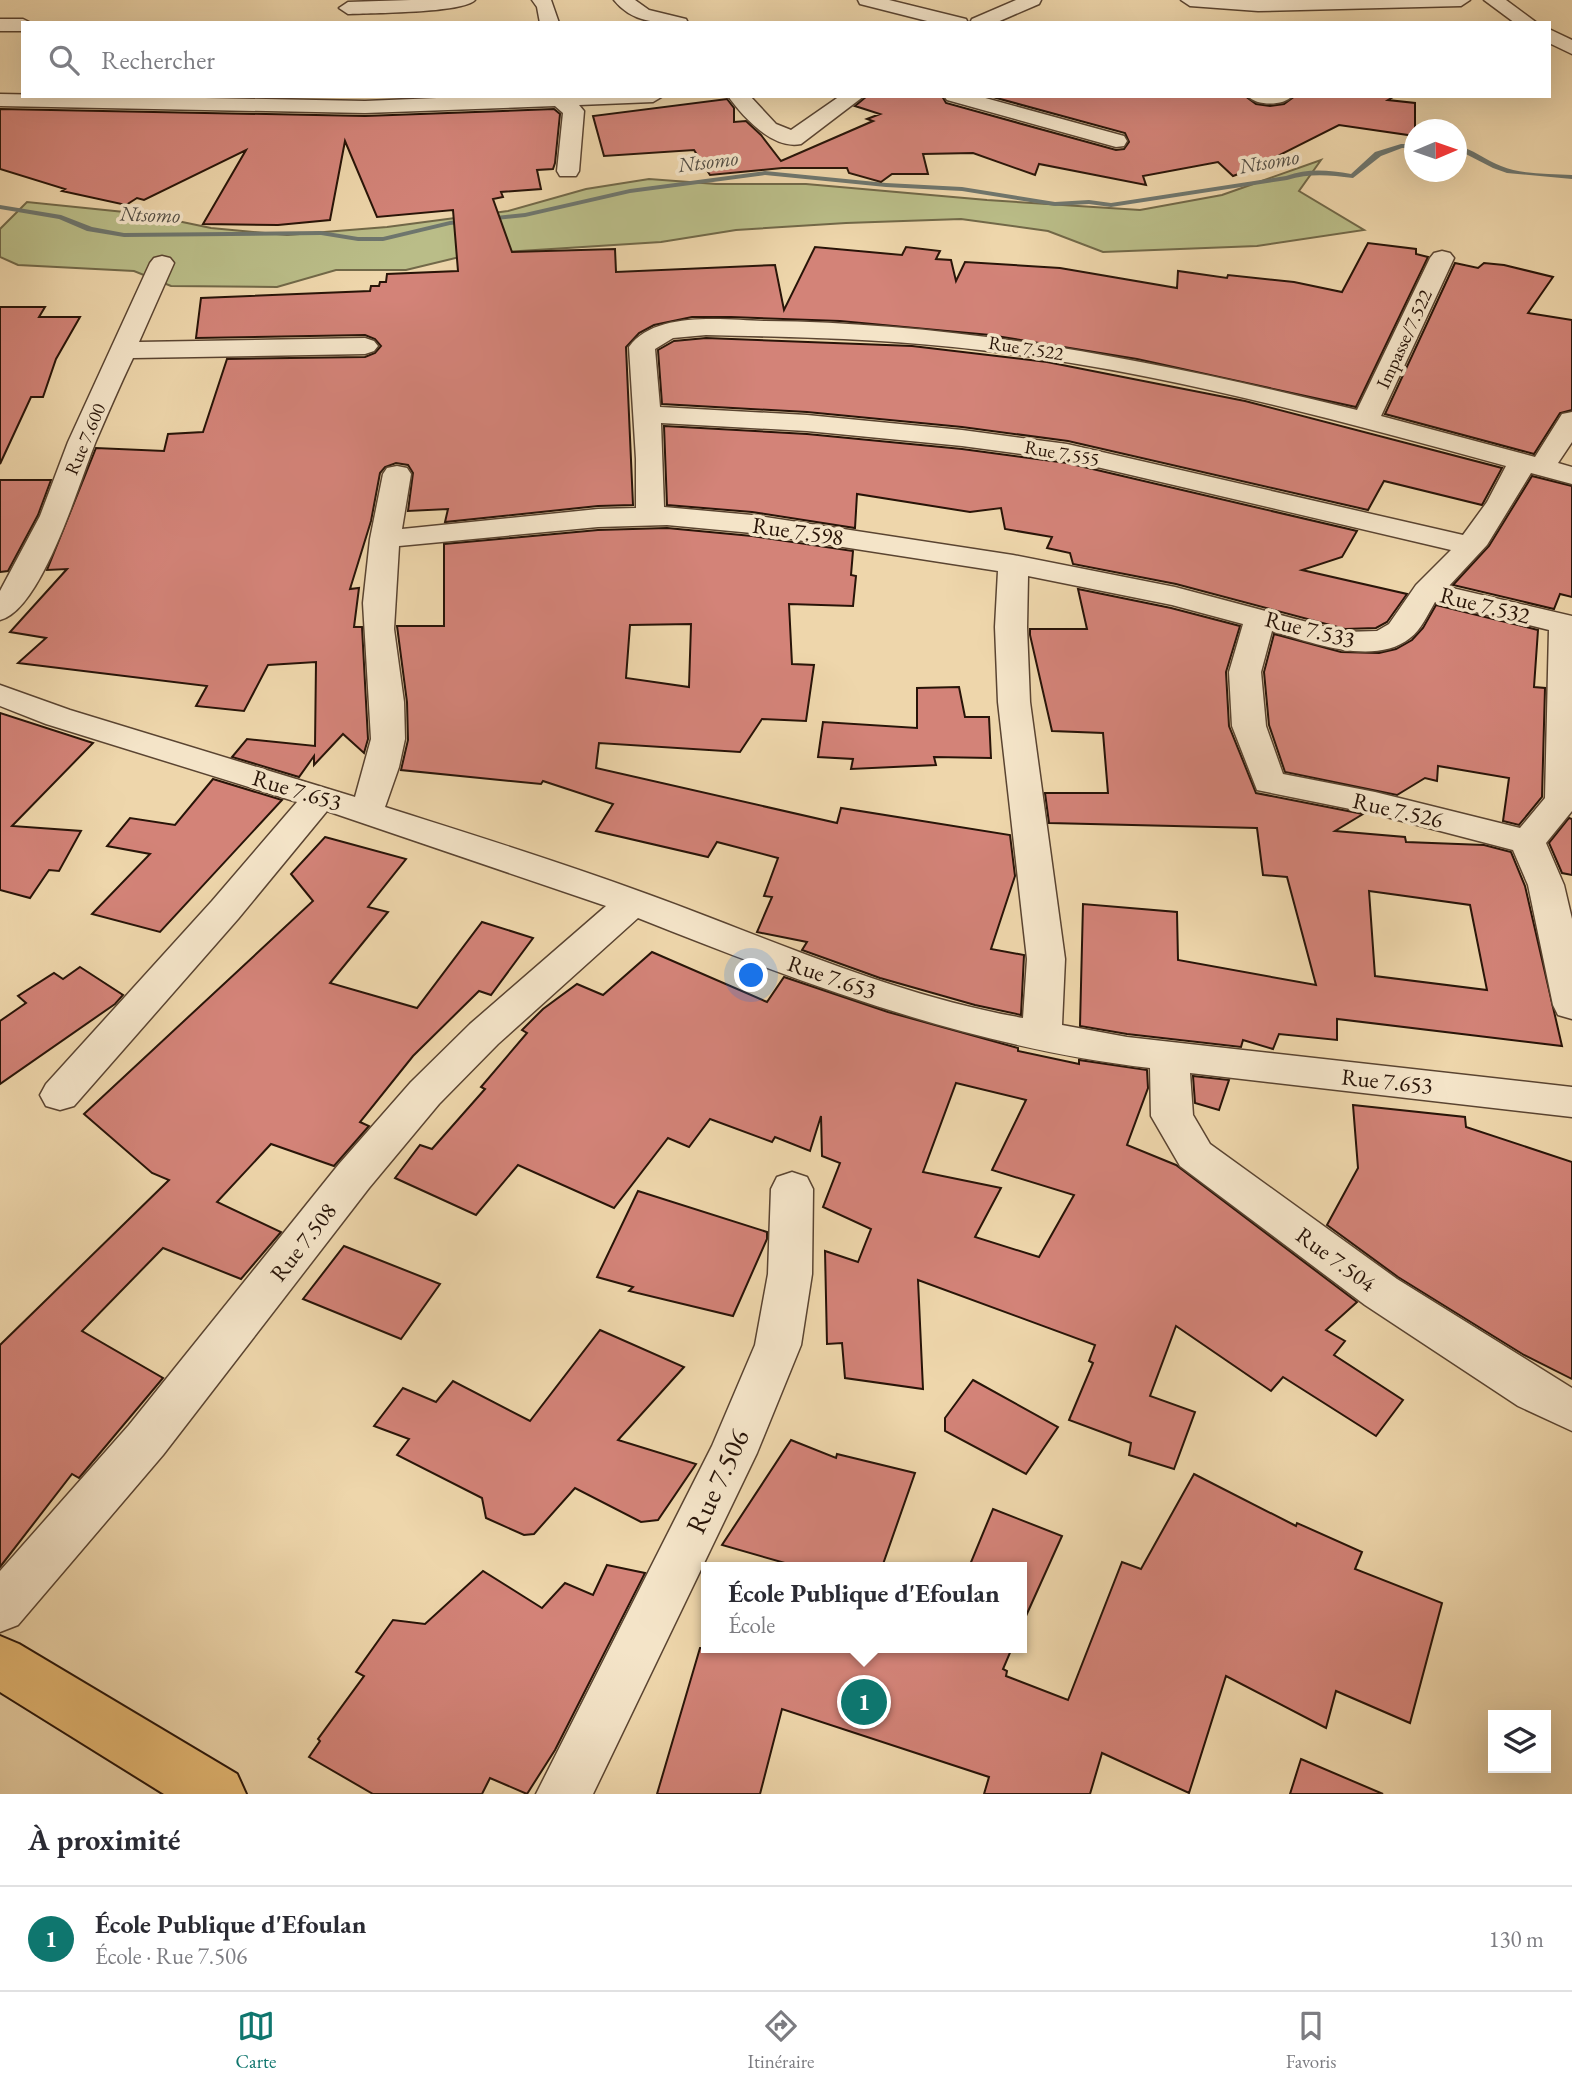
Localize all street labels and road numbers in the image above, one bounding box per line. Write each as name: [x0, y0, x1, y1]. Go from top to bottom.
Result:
street label: Impasse/7.522: [1370, 285, 1438, 393]
street label: Rue 7.522: [987, 330, 1065, 366]
street label: Rue 7.600: [59, 399, 111, 479]
street label: Rue 7.555: [1023, 434, 1101, 472]
street label: Rue 7.598: [751, 510, 845, 552]
street label: Rue 7.532: [1437, 579, 1533, 631]
street label: Rue 7.533: [1262, 603, 1358, 655]
street label: Rue 7.653: [249, 762, 345, 818]
street label: Rue 7.526: [1350, 785, 1446, 835]
street label: Rue 7.653: [784, 948, 880, 1006]
street label: Rue 7.653: [1340, 1061, 1434, 1101]
street label: Rue 7.508: [263, 1197, 343, 1287]
street label: Rue 7.504: [1290, 1220, 1383, 1299]
street label: Rue 7.506: [677, 1423, 757, 1539]

